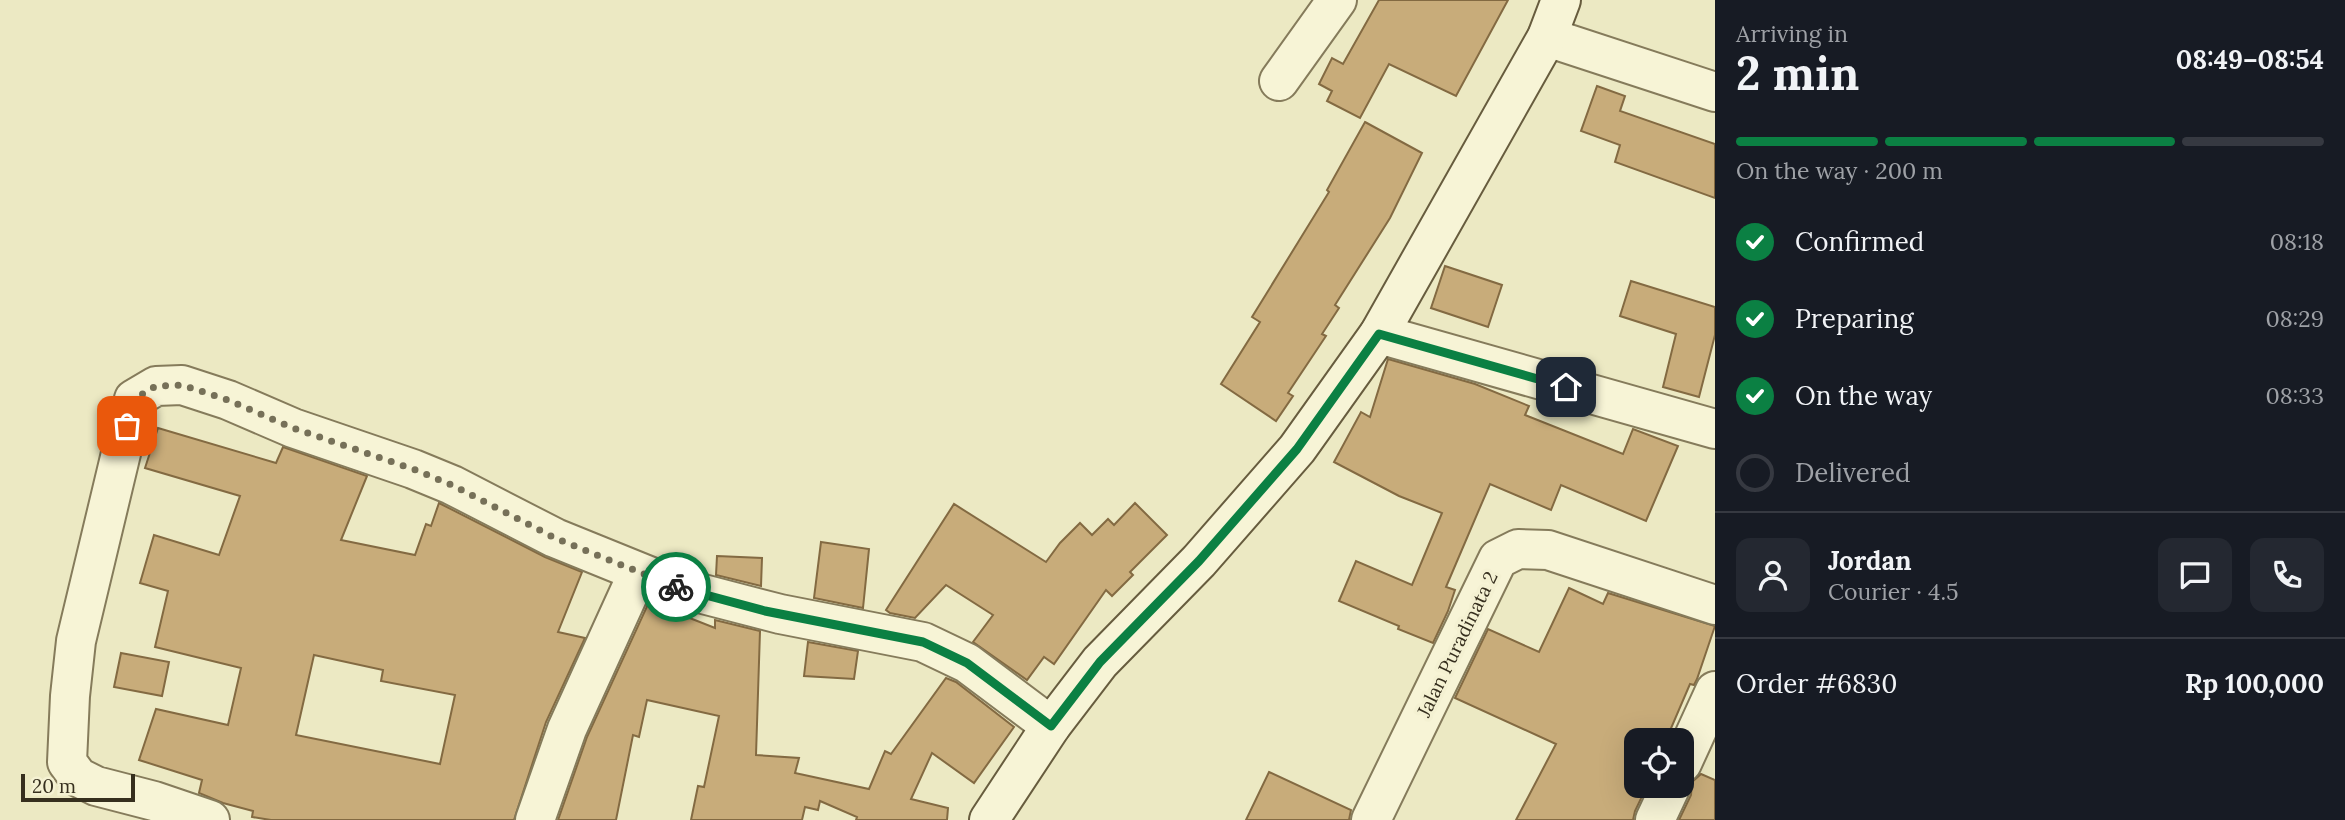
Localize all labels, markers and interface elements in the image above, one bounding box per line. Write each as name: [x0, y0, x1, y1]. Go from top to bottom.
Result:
text: Arriving in: [1736, 19, 1848, 48]
text: 08:49–08:54: [2176, 43, 2324, 76]
text: 2 min: [1736, 44, 1859, 103]
text: On the way · 200 m: [1736, 156, 1943, 185]
icon: check: [1736, 223, 1774, 261]
text: Confirmed: [1795, 225, 1924, 258]
text: 08:18: [2270, 227, 2324, 256]
icon: check: [1736, 300, 1774, 338]
text: Preparing: [1795, 302, 1914, 335]
text: 08:29: [2265, 304, 2324, 333]
pin: [1536, 357, 1596, 417]
icon: home: [1547, 368, 1585, 406]
icon: check: [1736, 377, 1774, 415]
text: On the way: [1795, 379, 1932, 412]
text: 08:33: [2265, 381, 2324, 410]
pin: [97, 396, 157, 456]
icon: bag: [108, 407, 146, 445]
text: Delivered: [1795, 456, 1911, 489]
button: person: [1736, 538, 1810, 612]
button: chat: [2158, 538, 2232, 612]
button: phone: [2250, 538, 2324, 612]
text: Jordan: [1828, 544, 1912, 577]
courier: [641, 552, 711, 622]
street label: Jalan Puradinata 2: [1411, 567, 1503, 722]
icon: bike: [657, 568, 695, 606]
text: Courier · 4.5: [1828, 577, 1959, 606]
text: Order #6830: [1736, 667, 1897, 700]
text: Rp 100,000: [2185, 667, 2324, 700]
map controls: [1624, 728, 1694, 798]
button: locate: [1624, 728, 1694, 798]
scale bar: [21, 771, 135, 803]
text: 20 m: [32, 774, 76, 798]

